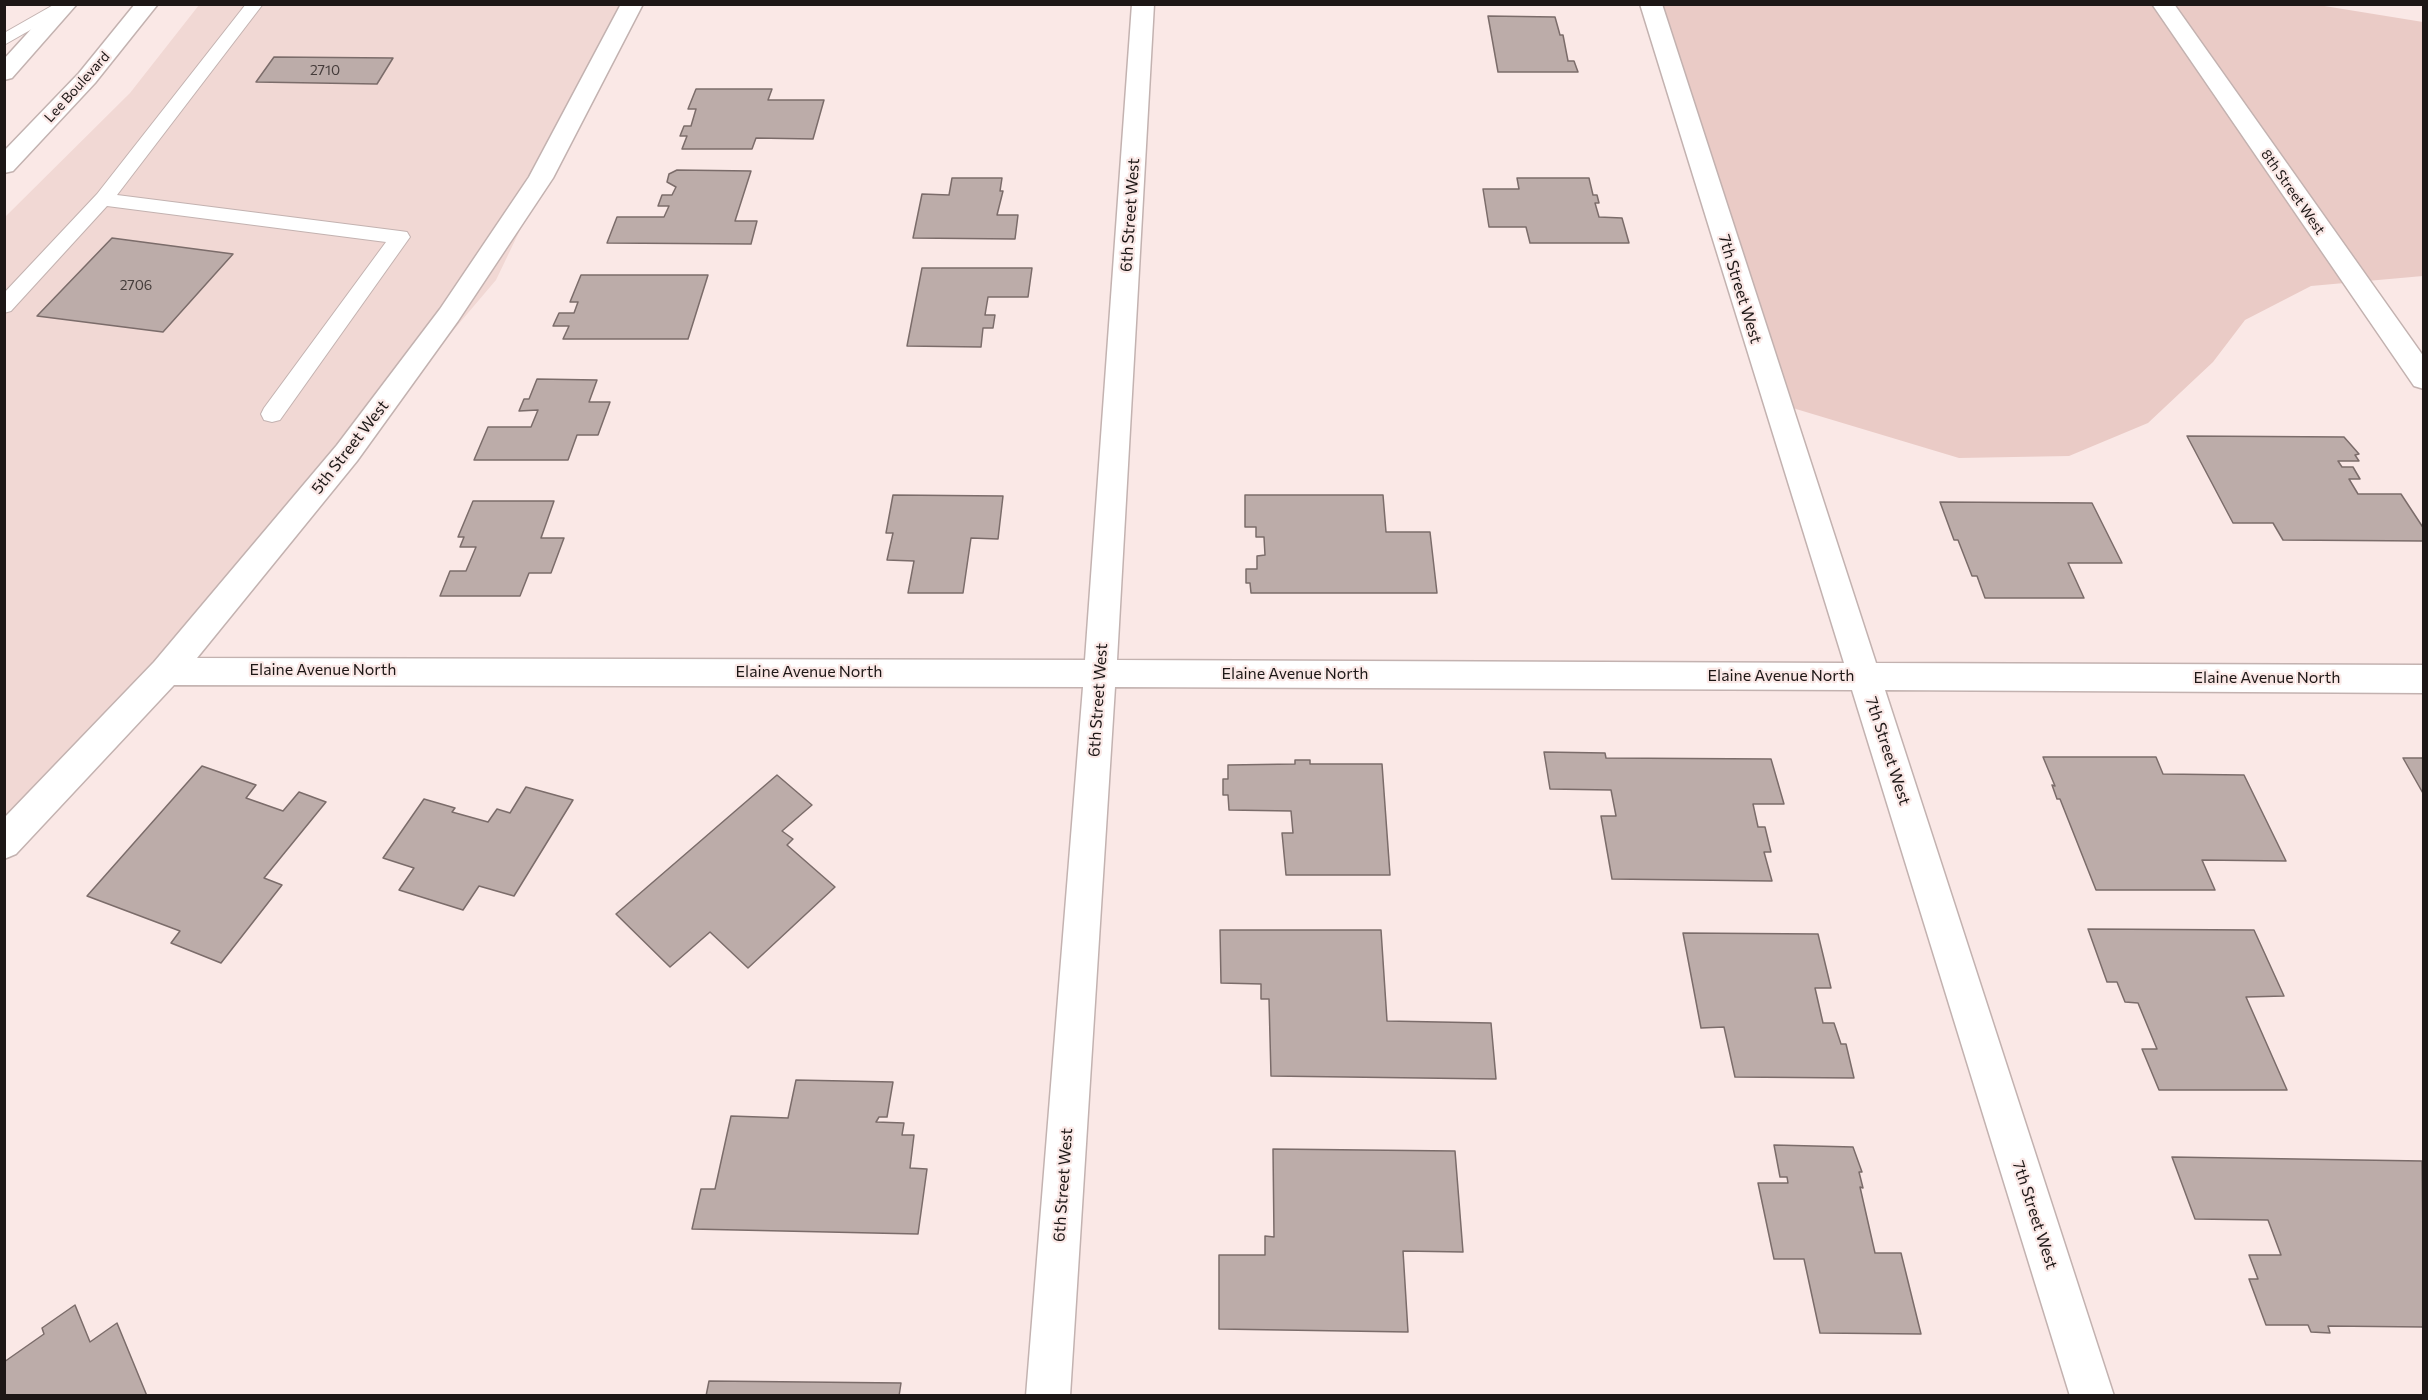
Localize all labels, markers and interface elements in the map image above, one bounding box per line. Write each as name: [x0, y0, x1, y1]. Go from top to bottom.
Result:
street label: Lee Boulevard: [41, 48, 113, 126]
house number: 2710: [310, 62, 340, 78]
street label: 8th Street West: [2257, 146, 2329, 238]
street label: 6th Street West: [1116, 157, 1144, 273]
street label: 7th Street West: [1714, 232, 1766, 346]
house number: 2706: [120, 277, 152, 293]
street label: 5th Street West: [307, 396, 393, 498]
street label: 6th Street West: [1084, 642, 1112, 758]
street label: Elaine Avenue North: [250, 660, 396, 680]
street label: Elaine Avenue North: [736, 662, 882, 682]
street label: Elaine Avenue North: [1222, 664, 1368, 684]
street label: Elaine Avenue North: [1708, 666, 1854, 686]
street label: Elaine Avenue North: [2194, 668, 2340, 688]
street label: 7th Street West: [1861, 694, 1915, 808]
street label: 6th Street West: [1049, 1127, 1077, 1243]
street label: 7th Street West: [2008, 1158, 2062, 1272]

